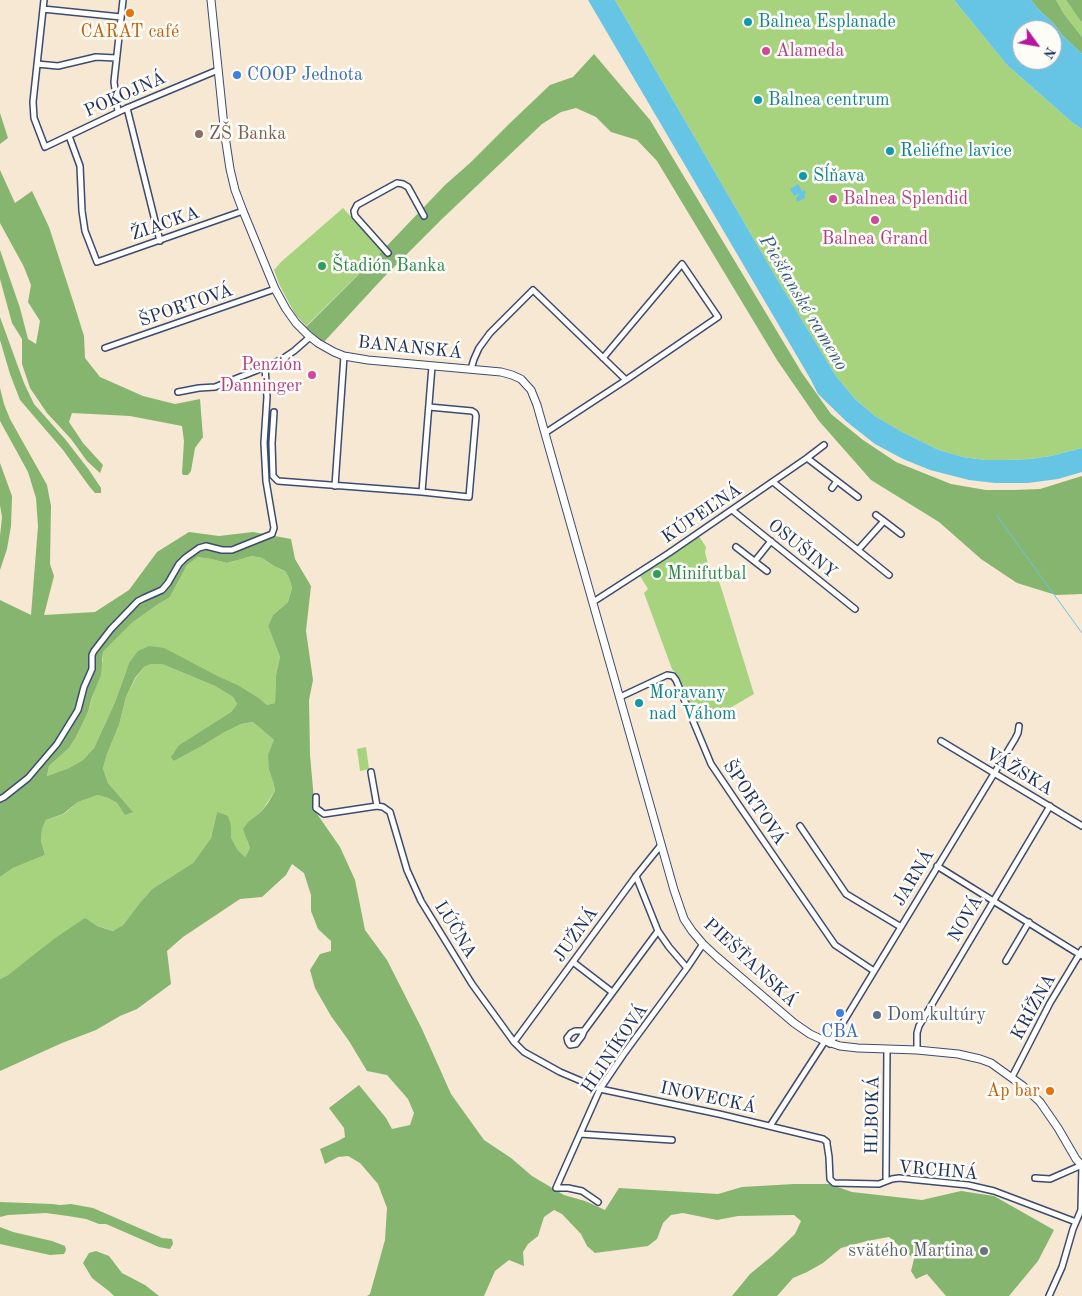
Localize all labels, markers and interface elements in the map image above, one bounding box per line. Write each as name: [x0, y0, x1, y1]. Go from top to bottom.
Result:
marker: CARAT café: [124, 7, 136, 19]
place label: Balnea Esplanade: [758, 11, 896, 33]
marker: Balnea Esplanade: [742, 16, 754, 28]
north arrow: [1012, 20, 1062, 70]
place label: CARAT café: [81, 21, 179, 43]
place label: Alameda: [776, 40, 844, 62]
text: N: [1040, 44, 1058, 61]
marker: Alameda: [760, 45, 772, 57]
place label: COOP Jednota: [247, 64, 363, 86]
street label: POKOJNÁ: [81, 67, 169, 123]
marker: COOP Jednota: [231, 69, 243, 81]
place label: Balnea centrum: [768, 89, 890, 111]
marker: Balnea centrum: [752, 94, 764, 106]
place label: ZŠ Banka: [209, 123, 286, 145]
marker: ZŠ Banka: [193, 128, 205, 140]
place label: Reliéfne lavice: [900, 140, 1012, 162]
marker: Reliéfne lavice: [884, 145, 896, 157]
place label: Sĺňava: [813, 165, 865, 187]
marker: Sĺňava: [797, 170, 809, 182]
place label: Balnea Splendid: [843, 188, 968, 210]
marker: Balnea Splendid: [827, 193, 839, 205]
street label: ŽIACKA: [128, 202, 202, 246]
marker: Balnea Grand: [869, 214, 881, 226]
place label: Balnea Grand: [822, 228, 928, 250]
water label: Piešťanské rameno: [754, 231, 852, 375]
place label: Štadión Banka: [332, 255, 446, 277]
marker: Štadión Banka: [316, 260, 328, 272]
street label: ŠPORTOVÁ: [136, 280, 236, 332]
street label: BANANSKÁ: [357, 332, 463, 364]
place label: Penzión Danninger: [220, 354, 302, 396]
marker: Penzión Danninger: [306, 369, 318, 381]
street label: KÚPEĽNÁ: [658, 479, 746, 549]
street label: OSUŠINY: [763, 515, 841, 583]
place label: Minifutbal: [667, 563, 746, 585]
marker: Minifutbal: [651, 568, 663, 580]
place label: Moravany nad Váhom: [649, 682, 736, 724]
marker: Moravany nad Váhom: [633, 697, 645, 709]
street label: VÁŽSKA: [981, 743, 1057, 801]
street label: ŠPORTOVÁ: [718, 756, 790, 850]
street label: JARNÁ: [889, 846, 939, 910]
street label: NOVÁ: [944, 892, 988, 946]
street label: LÚČNA: [429, 897, 481, 963]
street label: JUŽNÁ: [549, 903, 603, 967]
street label: PIEŠŤANSKÁ: [699, 914, 801, 1012]
street label: KRÍŽNA: [1007, 970, 1061, 1044]
street label: HLINÍKOVÁ: [577, 1000, 653, 1098]
place label: Dom kultúry: [887, 1004, 986, 1026]
marker: CBA: [834, 1007, 846, 1019]
marker: Dom kultúry: [871, 1009, 883, 1021]
place label: CBA: [821, 1021, 859, 1043]
street label: HLBOKÁ: [862, 1076, 884, 1154]
street label: INOVECKÁ: [658, 1077, 758, 1119]
place label: Ap bar: [986, 1080, 1040, 1102]
marker: Ap bar: [1044, 1085, 1056, 1097]
street label: VRCHNÁ: [897, 1157, 979, 1185]
place label: svätého Martina: [848, 1240, 974, 1262]
marker: svätého Martina: [978, 1245, 990, 1257]

